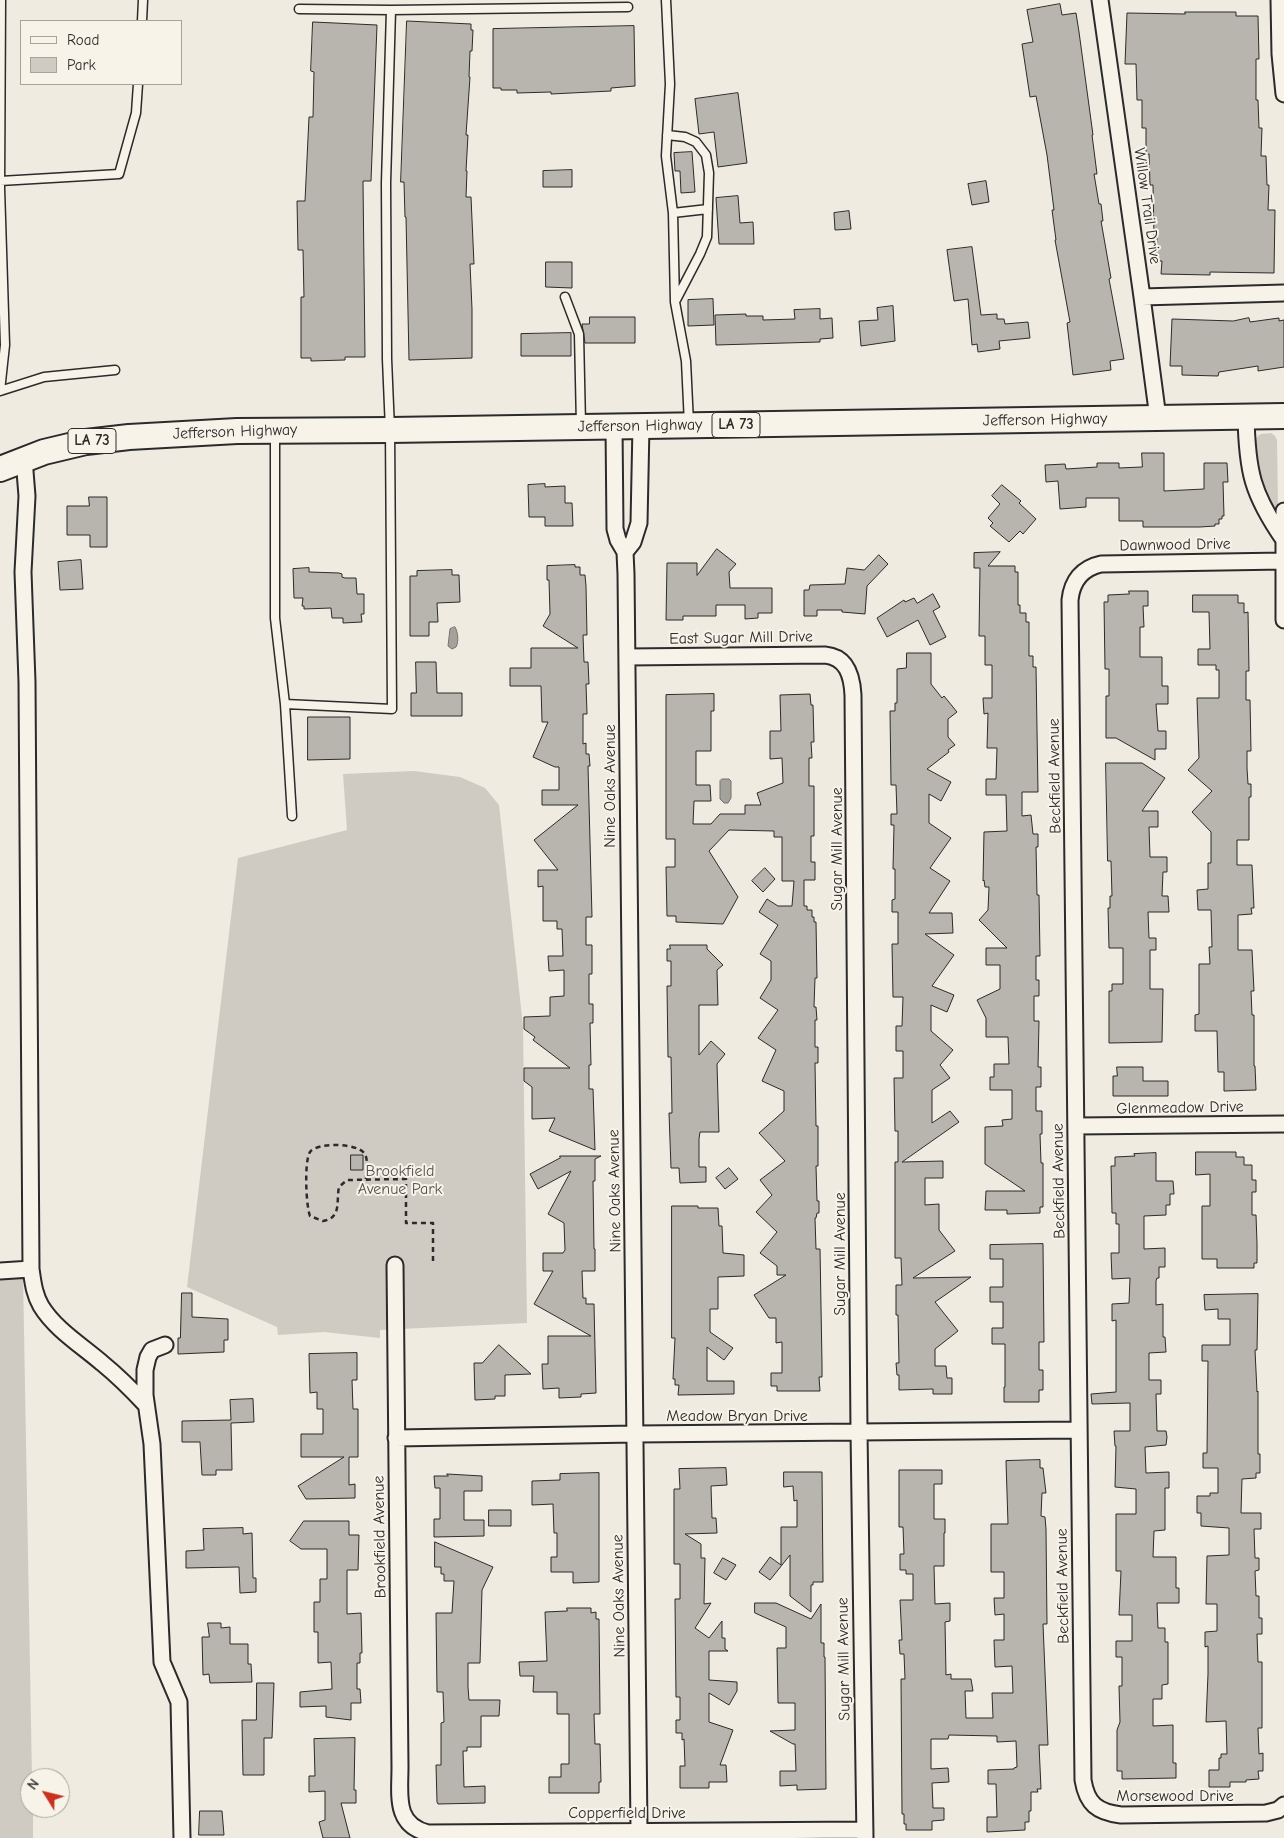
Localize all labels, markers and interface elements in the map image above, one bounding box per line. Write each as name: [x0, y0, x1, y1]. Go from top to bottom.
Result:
legend: [20, 20, 182, 85]
text: Road: [67, 31, 99, 49]
text: Park: [67, 56, 96, 74]
street label: Willow Trail Drive: [1129, 147, 1165, 265]
street label: Jefferson Highway: [983, 409, 1107, 431]
road number: LA 73: [712, 412, 760, 438]
street label: Jefferson Highway: [578, 415, 702, 437]
street label: Jefferson Highway: [172, 420, 298, 444]
road number: LA 73: [68, 428, 116, 454]
street label: Dawnwood Drive: [1119, 534, 1231, 556]
street label: East Sugar Mill Drive: [669, 627, 813, 649]
street label: Beckfield Avenue: [1044, 718, 1066, 834]
street label: Nine Oaks Avenue: [600, 724, 620, 848]
street label: Sugar Mill Avenue: [827, 787, 847, 911]
street label: Glenmeadow Drive: [1116, 1097, 1244, 1119]
street label: Beckfield Avenue: [1048, 1123, 1070, 1239]
street label: Nine Oaks Avenue: [604, 1129, 626, 1253]
park label: Brookfield Avenue Park: [358, 1161, 442, 1199]
street label: Sugar Mill Avenue: [830, 1192, 850, 1316]
street label: Meadow Bryan Drive: [666, 1406, 808, 1426]
street label: Brookfield Avenue: [369, 1475, 391, 1599]
street label: Beckfield Avenue: [1052, 1528, 1074, 1644]
street label: Nine Oaks Avenue: [608, 1534, 630, 1658]
street label: Sugar Mill Avenue: [833, 1597, 855, 1721]
north arrow: [20, 1768, 70, 1818]
text: N: [24, 1776, 43, 1793]
street label: Morsewood Drive: [1116, 1786, 1234, 1806]
street label: Copperfield Drive: [568, 1803, 686, 1823]

